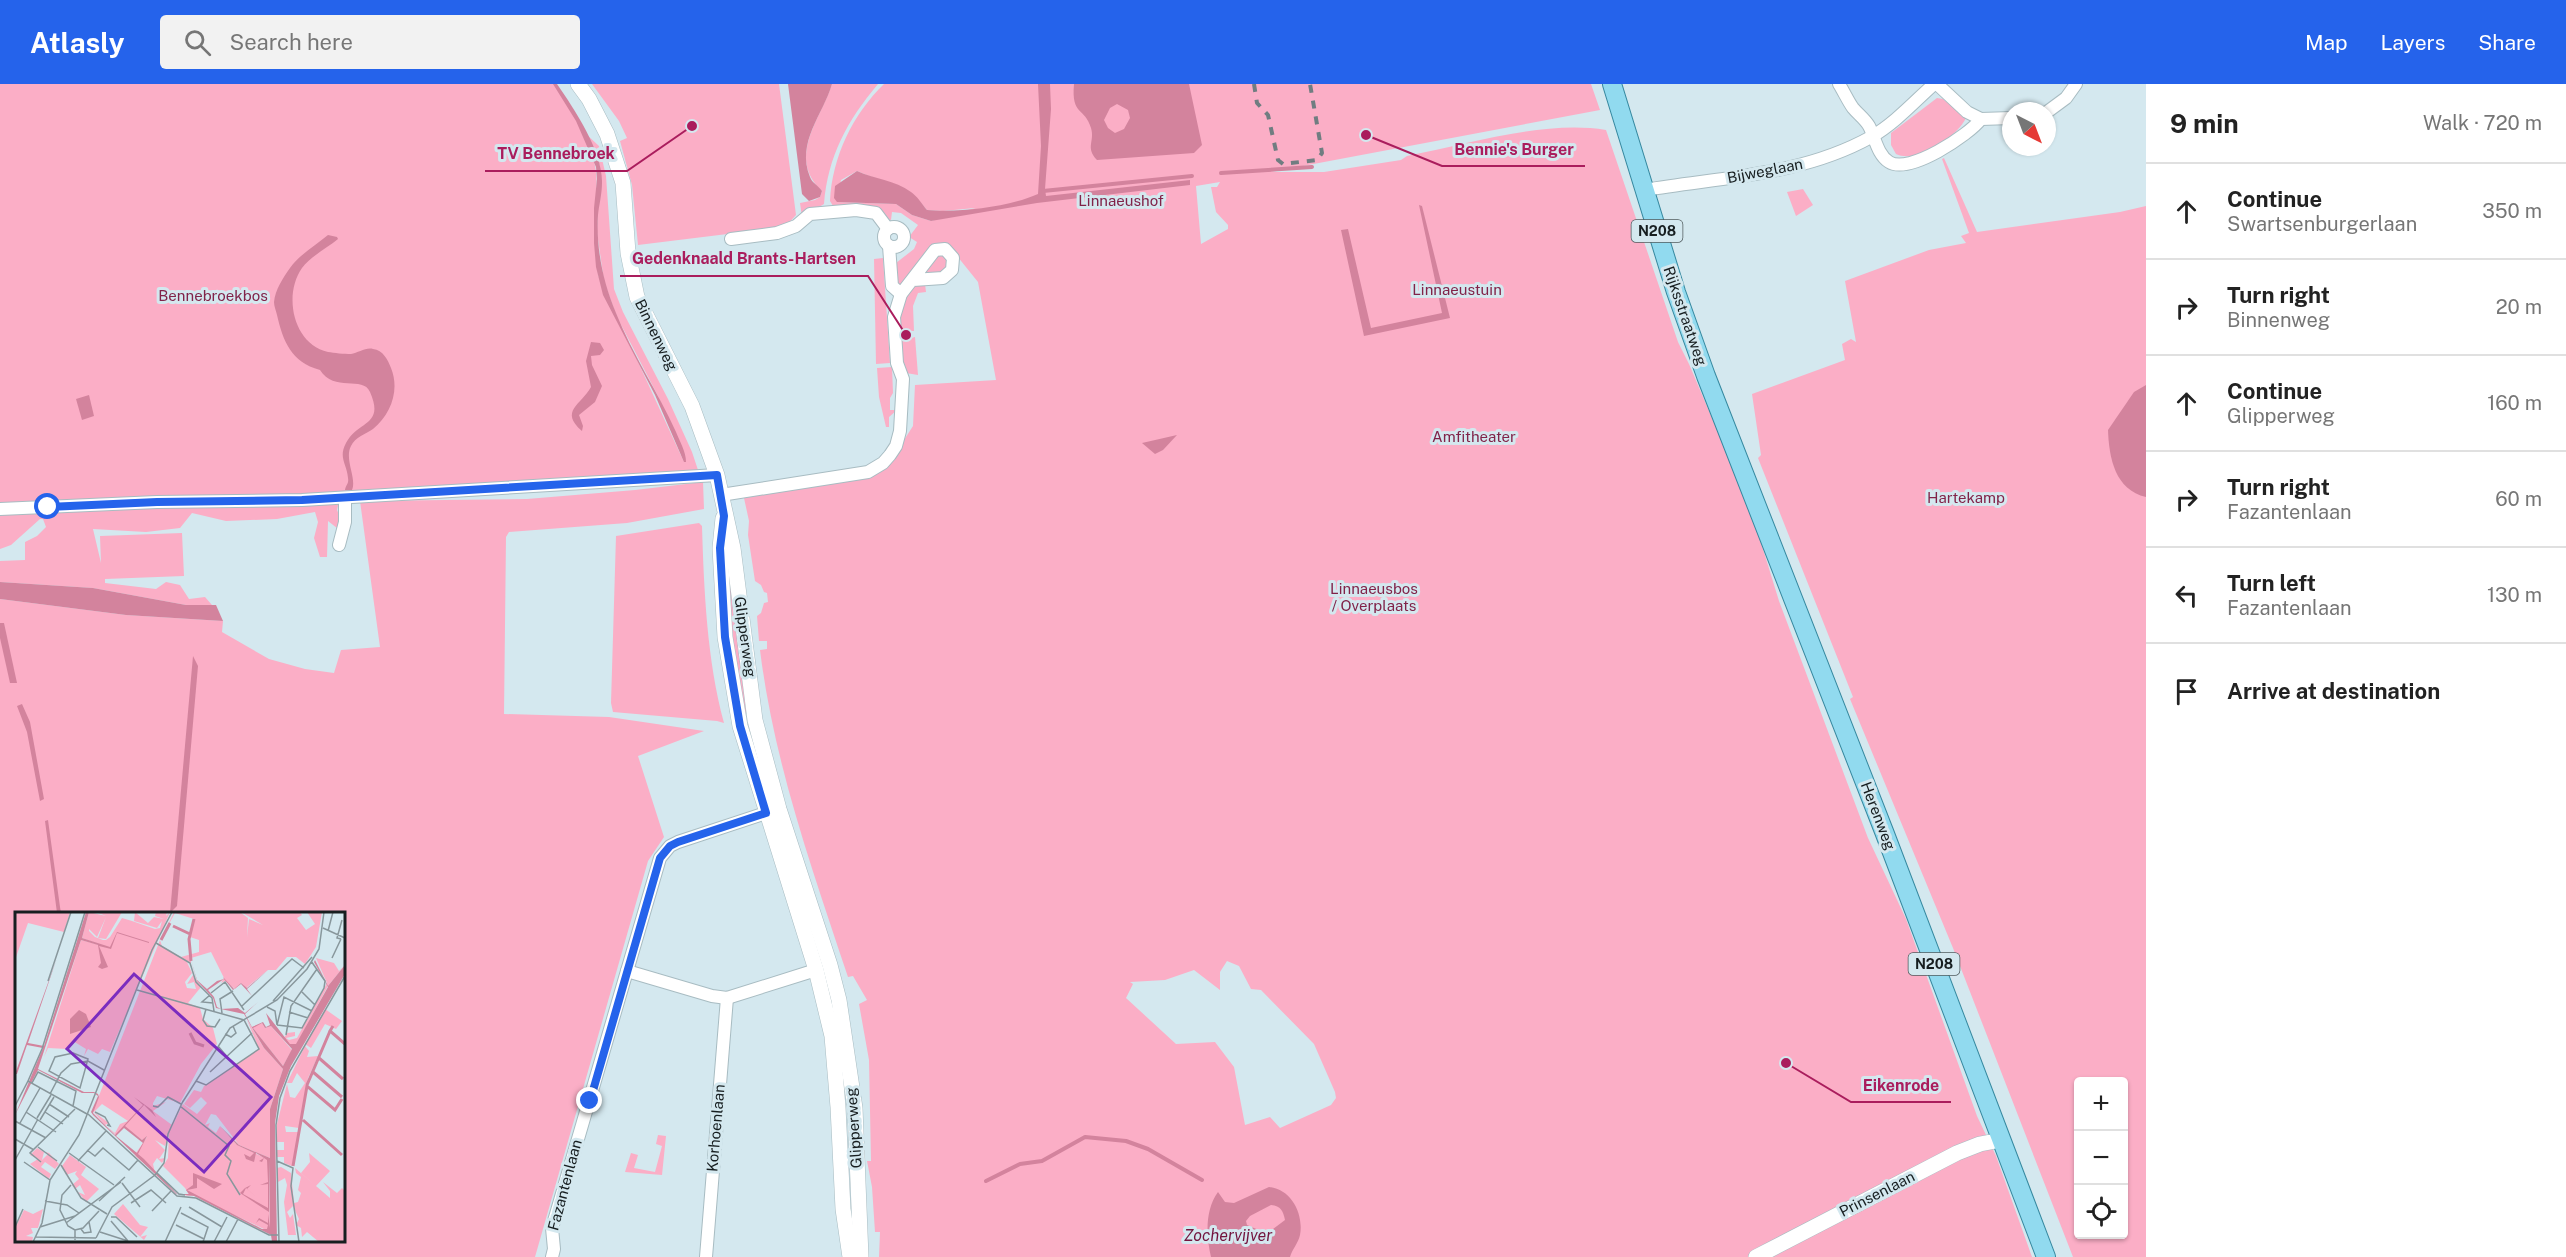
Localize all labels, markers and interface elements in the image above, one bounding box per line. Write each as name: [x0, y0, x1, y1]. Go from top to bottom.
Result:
search box: [160, 15, 580, 69]
text: Atlasly: [30, 26, 124, 59]
icon: search: [181, 26, 214, 59]
text: Search here: [229, 29, 353, 55]
text: Map: [2305, 30, 2348, 55]
text: Layers: [2381, 30, 2445, 55]
text: Share: [2478, 30, 2536, 55]
north arrow: [2002, 102, 2056, 156]
text: 9 min: [2170, 108, 2239, 139]
text: Walk · 720 m: [2423, 111, 2542, 135]
callout: Bennie's Burger: [1442, 132, 1585, 166]
callout: TV Bennebroek: [485, 137, 627, 171]
text: Bennie's Burger: [1454, 140, 1574, 159]
text: TV Bennebroek: [497, 144, 615, 163]
street label: Bijweglaan: [1726, 155, 1804, 186]
text: Continue: [2227, 186, 2322, 212]
park label: Linnaeushof: [1078, 192, 1164, 209]
icon: ahead: [2170, 195, 2203, 228]
text: 350 m: [2482, 199, 2542, 223]
text: Swartsenburgerlaan: [2227, 212, 2417, 236]
road number: N208: [1632, 220, 1682, 242]
callout: Gedenknaald Brants-Hartsen: [620, 242, 868, 276]
text: Gedenknaald Brants-Hartsen: [632, 249, 856, 268]
street label: Rijksstraatweg: [1661, 264, 1710, 368]
park label: Linnaeustuin: [1412, 281, 1502, 298]
text: Turn right: [2227, 282, 2330, 308]
park label: Bennebroekbos: [158, 287, 268, 304]
icon: right: [2170, 291, 2203, 324]
text: 20 m: [2496, 295, 2542, 319]
street label: Binnenweg: [632, 296, 681, 373]
text: Binnenweg: [2227, 308, 2330, 332]
text: Continue: [2227, 378, 2322, 404]
icon: ahead: [2170, 387, 2203, 420]
text: 160 m: [2487, 391, 2542, 415]
text: Glipperweg: [2227, 404, 2335, 428]
park label: Amfitheater: [1432, 428, 1516, 445]
text: Turn right: [2227, 474, 2330, 500]
icon: right: [2170, 483, 2203, 516]
text: 60 m: [2495, 487, 2542, 511]
park label: Hartekamp: [1927, 489, 2005, 506]
route start: [34, 493, 60, 519]
text: Fazantenlaan: [2227, 500, 2352, 524]
text: Turn left: [2227, 570, 2316, 596]
icon: left: [2170, 579, 2203, 612]
park label: Linnaeusbos / Overplaats: [1330, 580, 1418, 614]
text: 130 m: [2487, 583, 2542, 607]
street label: Glipperweg: [731, 596, 760, 678]
text: Fazantenlaan: [2227, 596, 2352, 620]
icon: arrive: [2170, 675, 2203, 708]
text: Arrive at destination: [2227, 678, 2440, 704]
street label: Herenweg: [1858, 779, 1899, 852]
inset map: [15, 912, 345, 1242]
road number: N208: [1908, 953, 1960, 975]
callout: Eikenrode: [1851, 1068, 1951, 1102]
text: Eikenrode: [1863, 1076, 1939, 1095]
map controls: [2074, 1077, 2128, 1239]
button: +: [2074, 1077, 2128, 1131]
street label: Korhoenlaan: [703, 1083, 728, 1173]
route end: [576, 1087, 602, 1113]
street label: Glipperweg: [842, 1087, 865, 1169]
button: −: [2074, 1131, 2128, 1185]
street label: Fazantenlaan: [544, 1138, 585, 1232]
street label: Prinsenlaan: [1836, 1167, 1917, 1220]
button: locate: [2074, 1185, 2128, 1239]
water label: Zochervijver: [1184, 1226, 1273, 1245]

